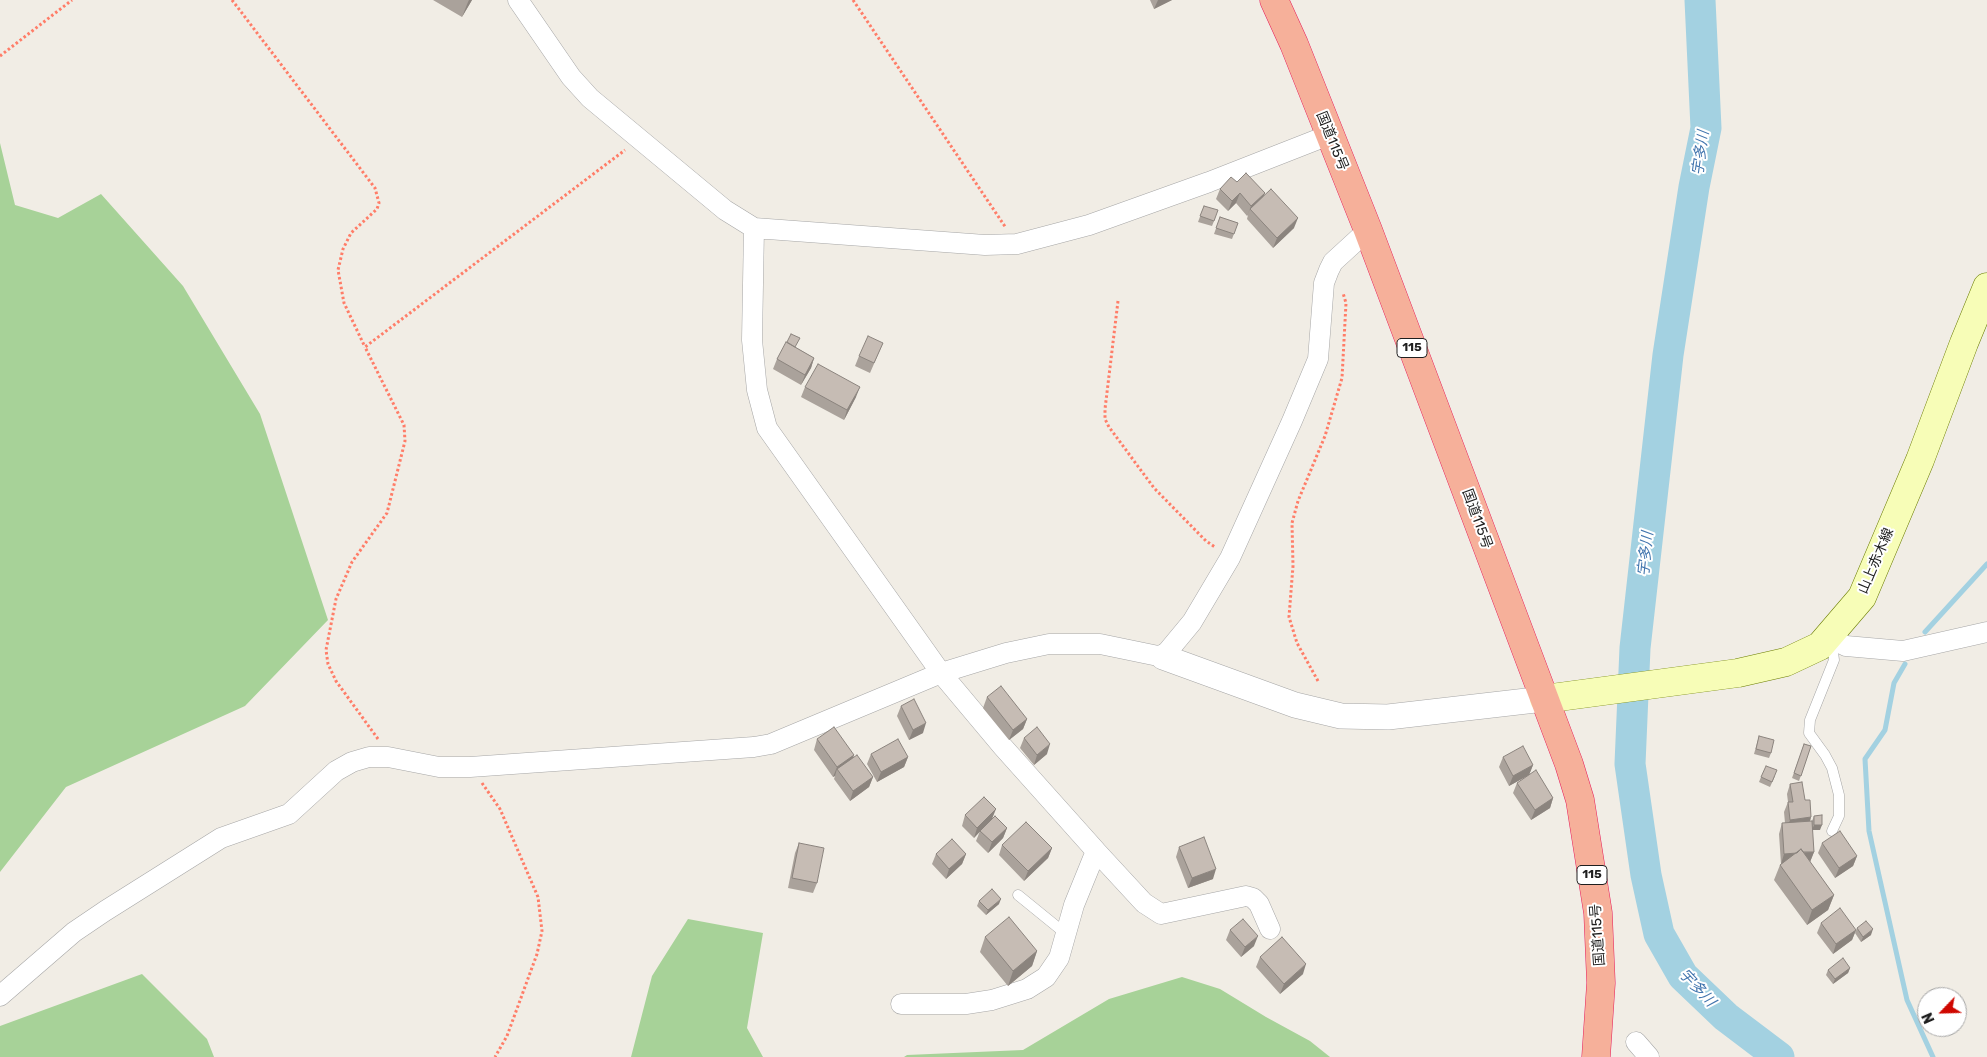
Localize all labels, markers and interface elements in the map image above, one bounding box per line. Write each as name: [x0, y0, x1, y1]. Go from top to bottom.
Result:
street label: 国道115号: [1313, 109, 1351, 173]
water label: 宇多川: [1689, 129, 1713, 177]
road number: 115: [1397, 338, 1427, 358]
street label: 国道115号: [1458, 487, 1496, 551]
street label: 山上赤木線: [1855, 526, 1897, 596]
water label: 宇多川: [1635, 531, 1657, 577]
road number: 115: [1577, 866, 1607, 884]
street label: 国道115号: [1587, 903, 1609, 967]
water label: 宇多川: [1675, 965, 1719, 1011]
north arrow: [1917, 987, 1967, 1037]
text: N: [1919, 1010, 1939, 1026]

